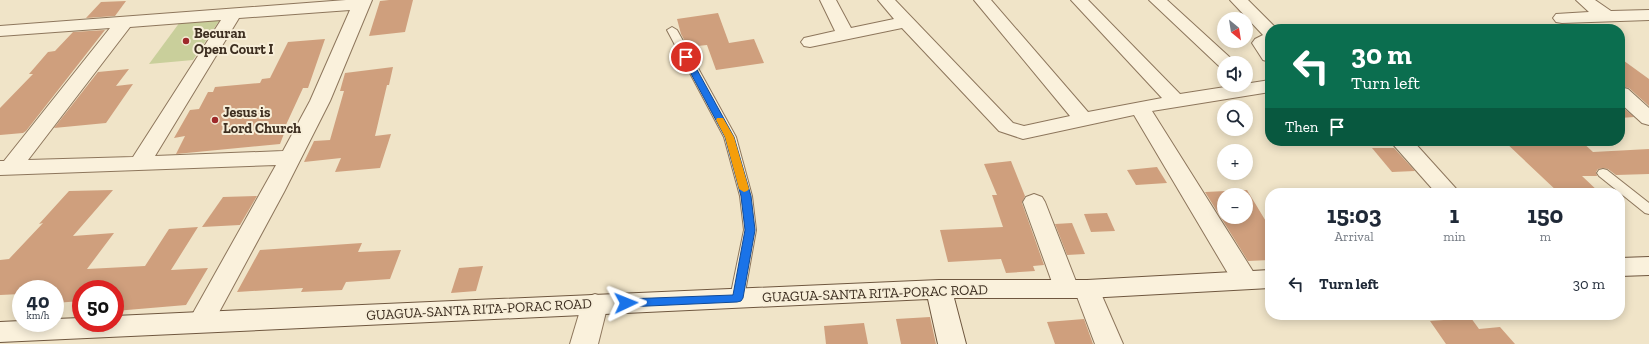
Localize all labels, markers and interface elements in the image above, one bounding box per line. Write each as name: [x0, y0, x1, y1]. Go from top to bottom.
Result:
north arrow: [1217, 12, 1253, 48]
map controls: [1217, 12, 1253, 224]
place label: Becuran Open Court I: [194, 25, 274, 58]
marker: Becuran Open Court I: [181, 36, 191, 46]
text: 30 m: [1351, 38, 1412, 71]
pin: [669, 40, 703, 74]
icon: left: [1285, 40, 1337, 92]
icon: arrive: [675, 46, 697, 68]
button: sound: [1217, 56, 1253, 92]
text: Turn left: [1351, 72, 1420, 94]
button: search: [1217, 100, 1253, 136]
place label: Jesus is Lord Church: [223, 104, 301, 137]
marker: Jesus is Lord Church: [210, 115, 220, 125]
icon: arrive: [1326, 116, 1348, 138]
text: Then: [1285, 118, 1318, 136]
button: +: [1217, 144, 1253, 180]
button: −: [1217, 188, 1253, 224]
text: 15:03: [1327, 200, 1382, 229]
text: 1: [1450, 200, 1459, 229]
text: 150: [1527, 200, 1563, 229]
text: Arrival: [1335, 229, 1374, 244]
text: min: [1443, 229, 1466, 244]
text: m: [1540, 229, 1551, 244]
icon: left: [1285, 273, 1307, 295]
text: Turn left: [1319, 275, 1379, 293]
text: 30 m: [1573, 275, 1605, 293]
speed limit sign: 50: [72, 280, 124, 332]
street label: GUAGUA-SANTA RITA-PORAC ROAD: [762, 281, 988, 306]
position arrow: [605, 282, 647, 324]
text: 40: [27, 289, 49, 313]
street label: GUAGUA-SANTA RITA-PORAC ROAD: [366, 295, 592, 324]
text: km/h: [27, 310, 49, 322]

